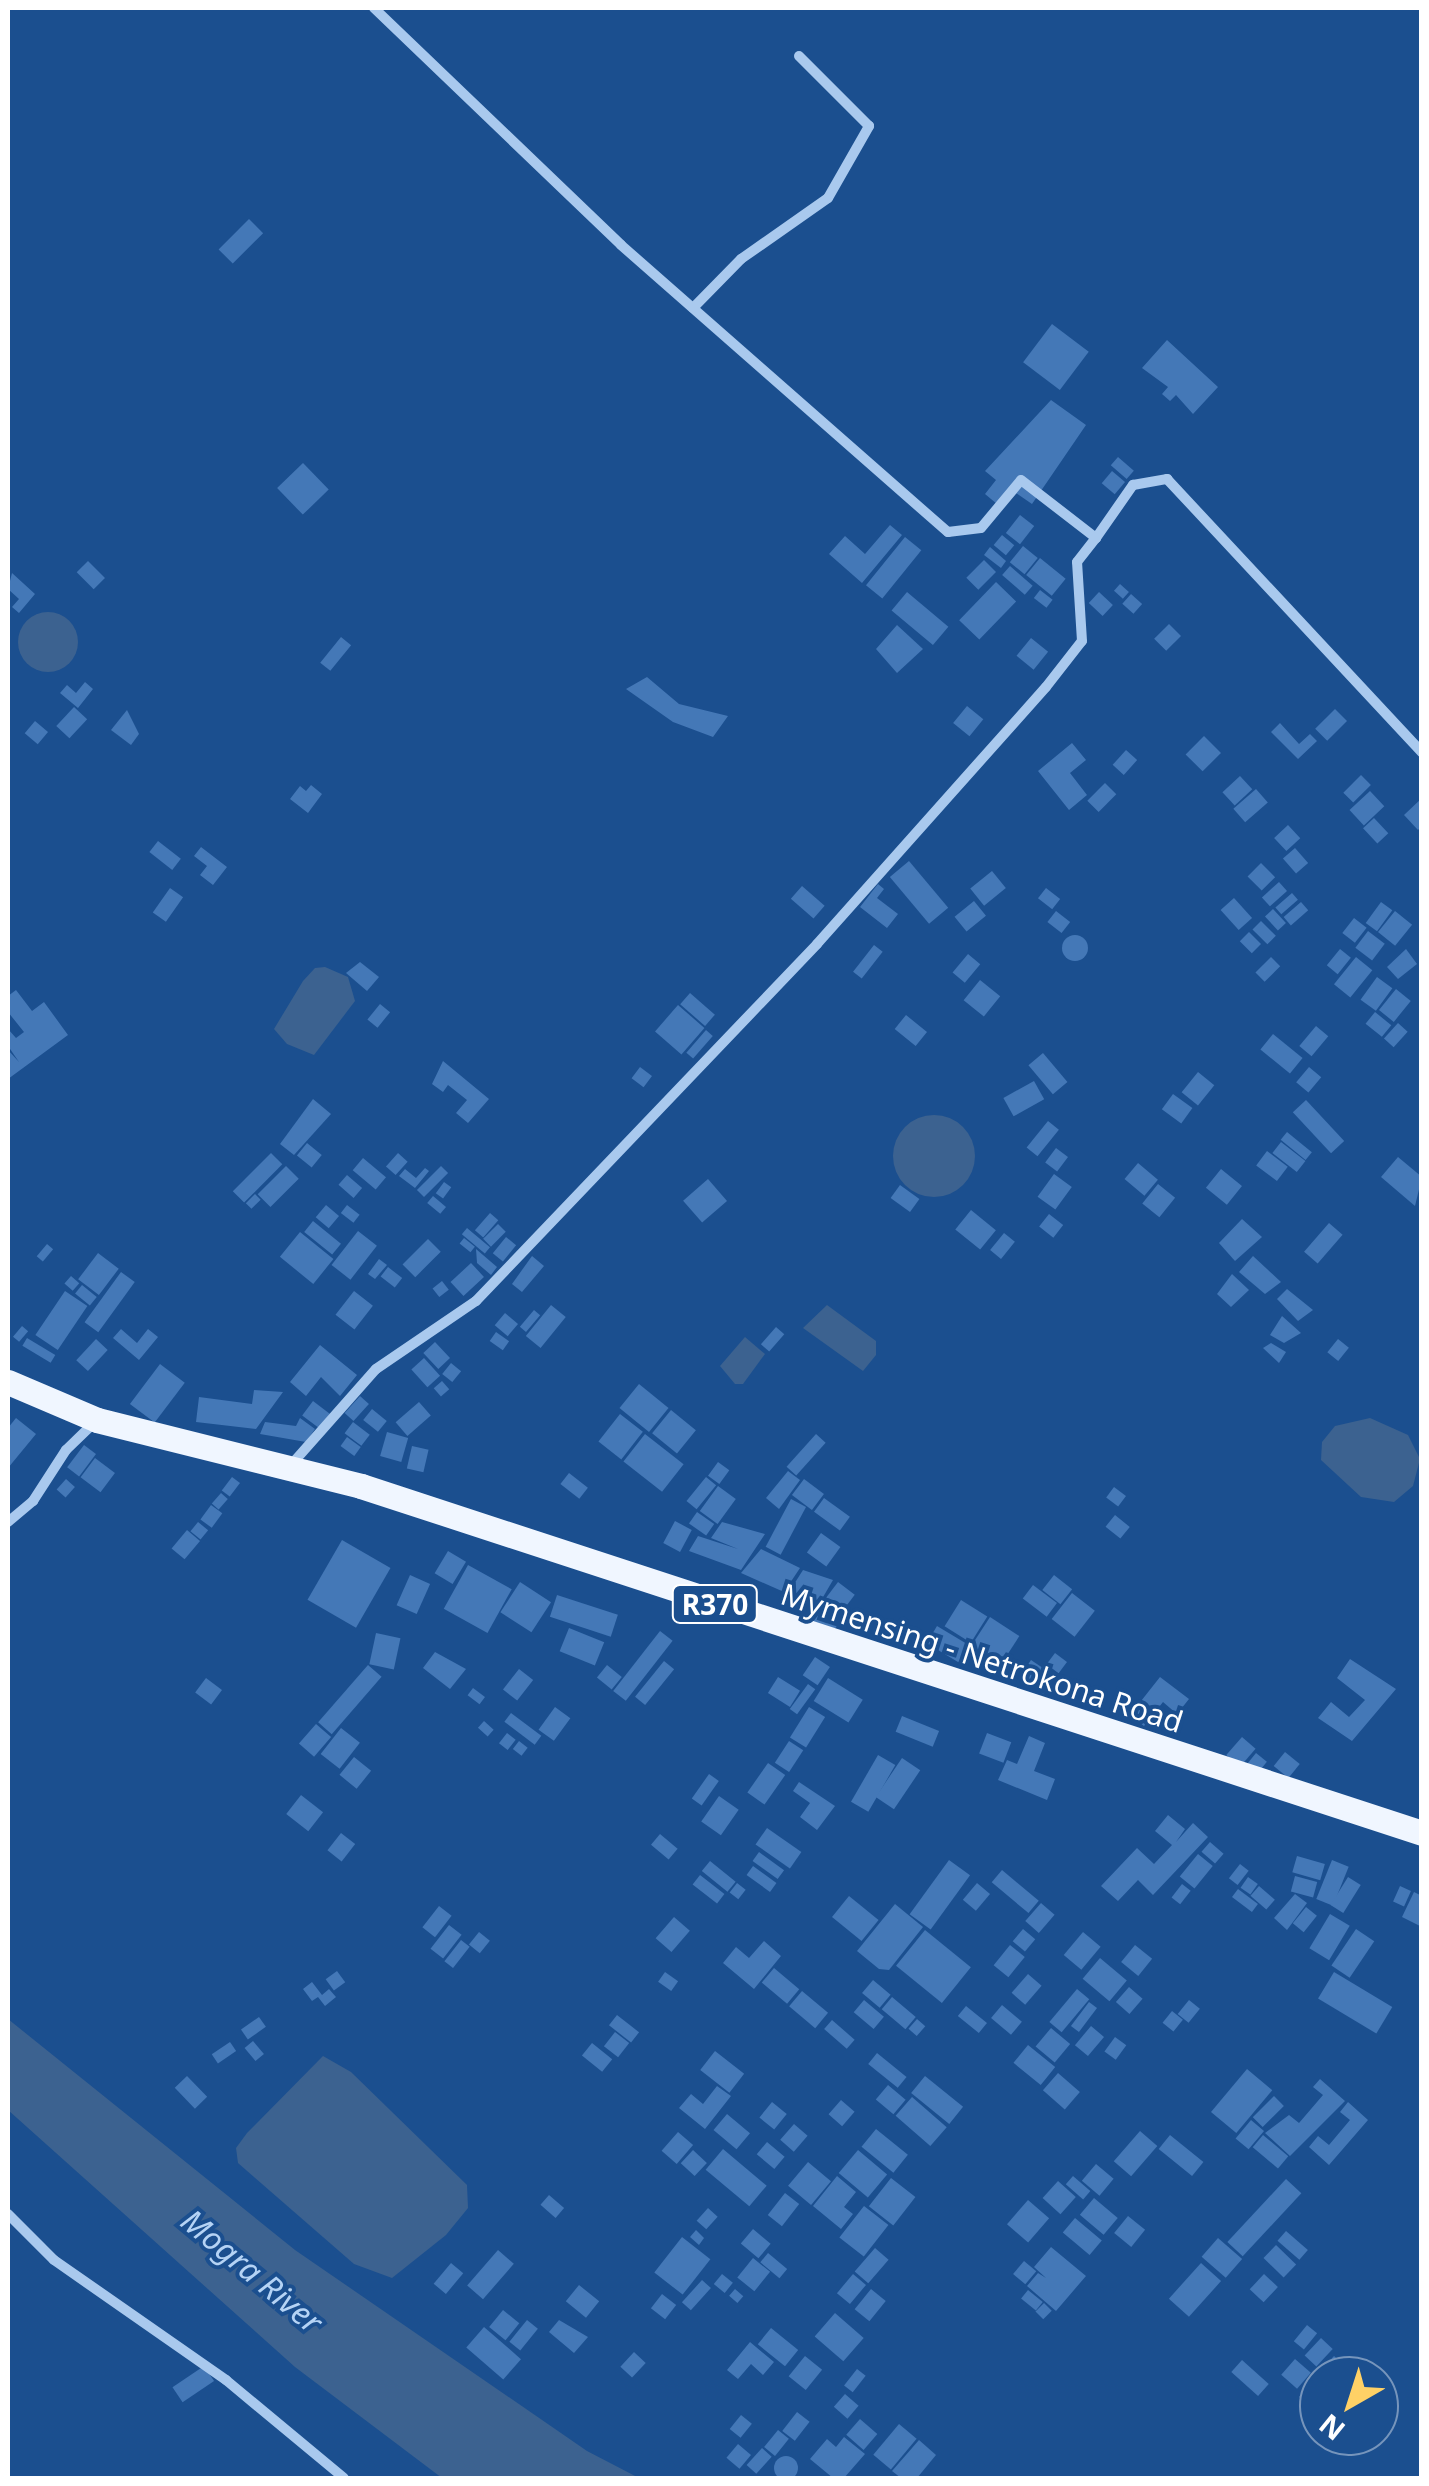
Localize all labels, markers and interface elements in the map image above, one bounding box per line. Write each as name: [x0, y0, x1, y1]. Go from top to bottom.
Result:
street label: Mymensing - Netrokona Road: [777, 1576, 1187, 1740]
road number: R370: [670, 1581, 760, 1627]
water label: Mogra River: [174, 2201, 330, 2341]
north arrow: [1299, 2356, 1399, 2456]
text: N: [1311, 2406, 1352, 2450]

